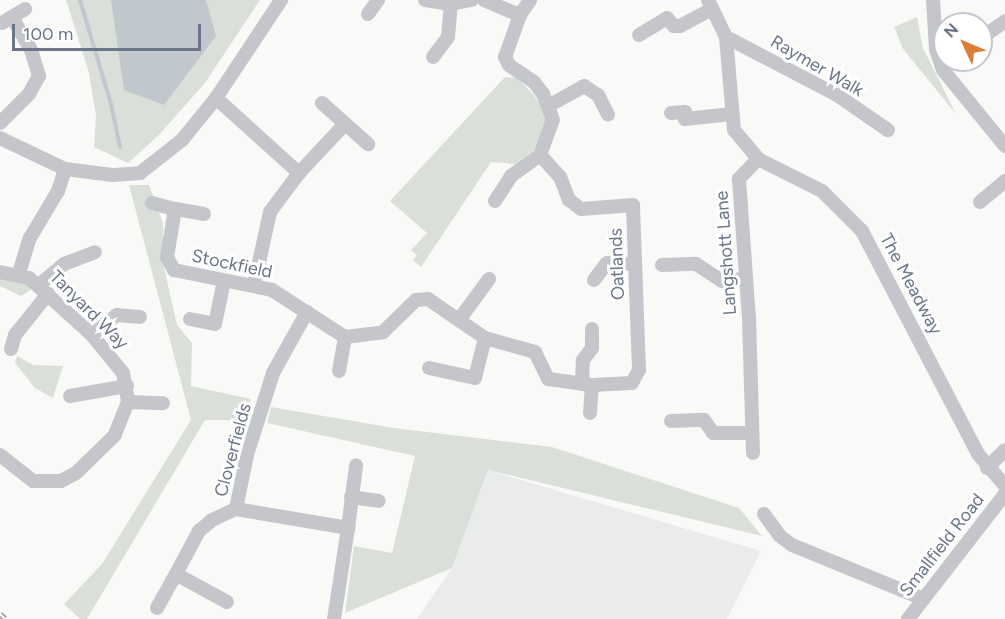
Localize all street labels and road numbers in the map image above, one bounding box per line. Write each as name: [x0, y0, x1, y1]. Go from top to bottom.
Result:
street label: Raymer Walk: [767, 31, 867, 101]
street label: Langshott Lane: [711, 190, 741, 316]
street label: Oatlands: [605, 228, 629, 300]
street label: The Meadway: [875, 230, 947, 338]
street label: Stockfield: [190, 245, 274, 283]
street label: Tanyard Way: [45, 266, 133, 354]
street label: Cloverfields: [210, 401, 256, 499]
street label: Smallfield Road: [895, 489, 989, 601]

